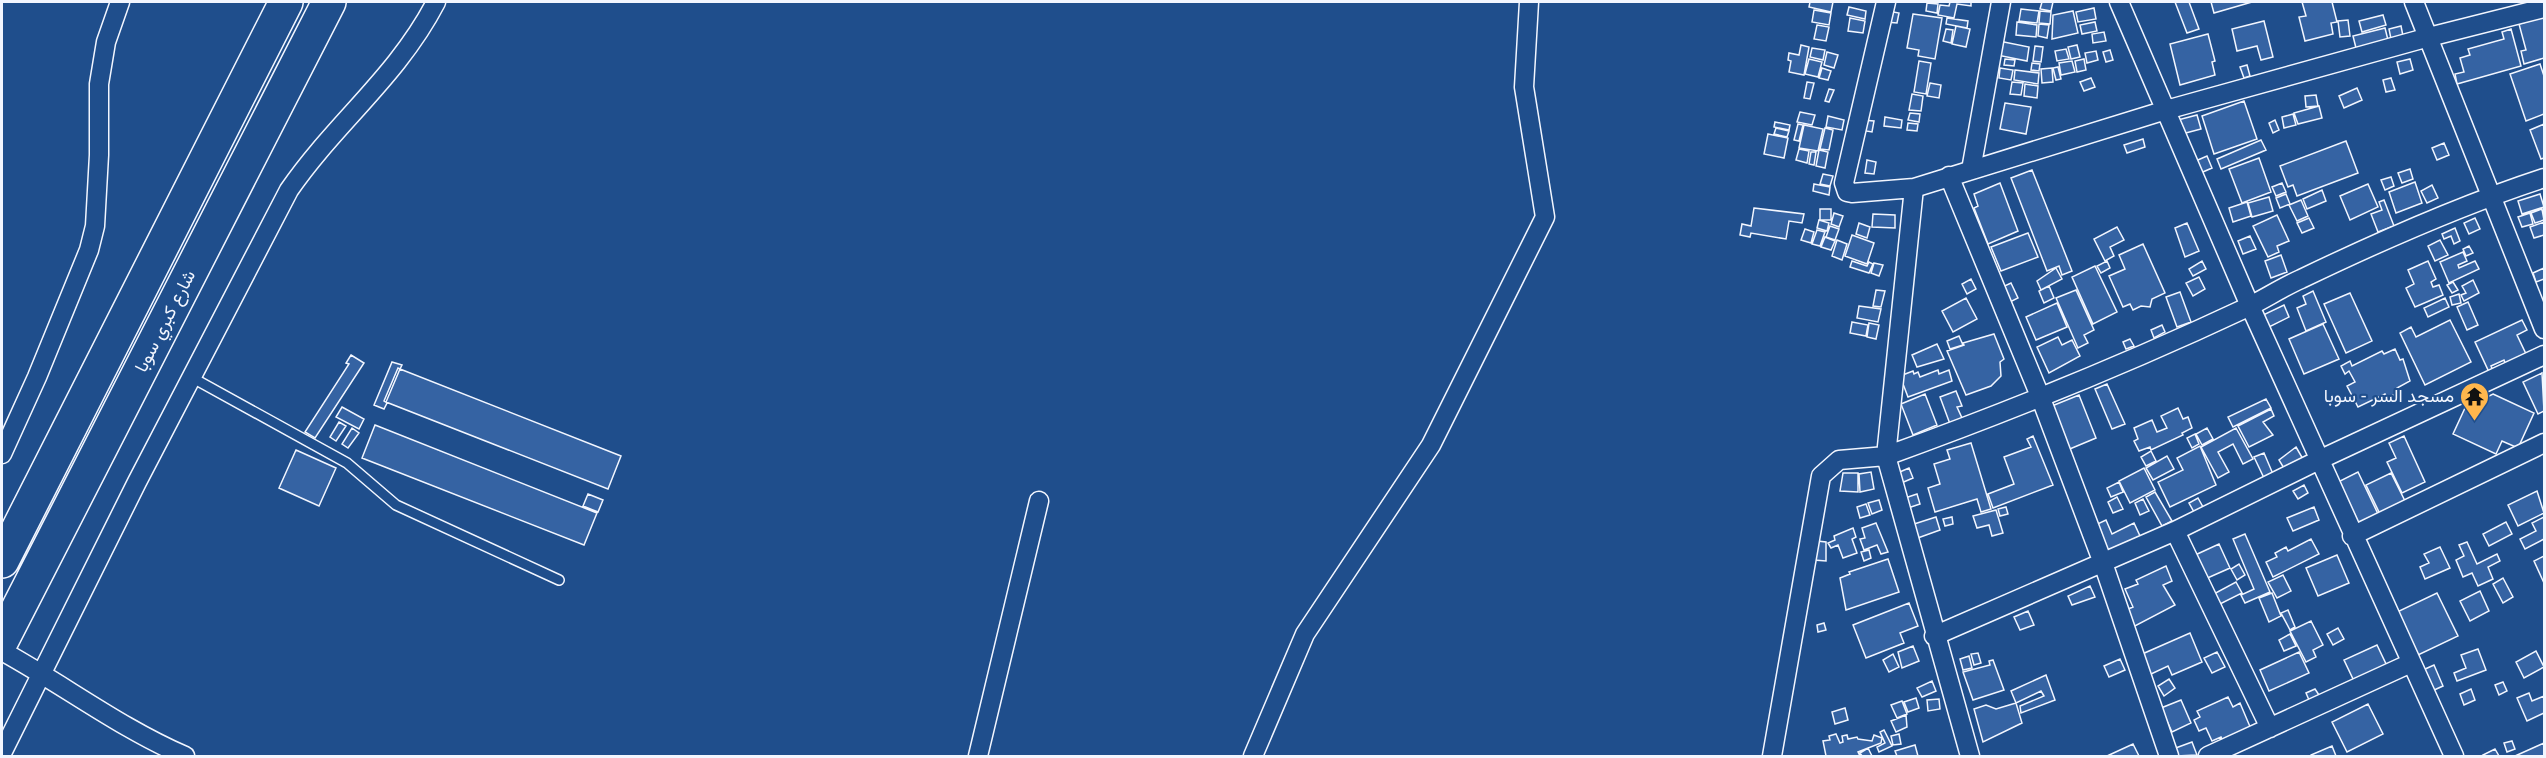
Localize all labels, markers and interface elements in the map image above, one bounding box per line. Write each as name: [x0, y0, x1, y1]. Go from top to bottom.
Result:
street label: شارع كبري سوبا: [128, 265, 204, 378]
temple icon: مسجد السر - سوبا: [2459, 380, 2491, 422]
place label: مسجد السر - سوبا: [2324, 383, 2454, 407]

